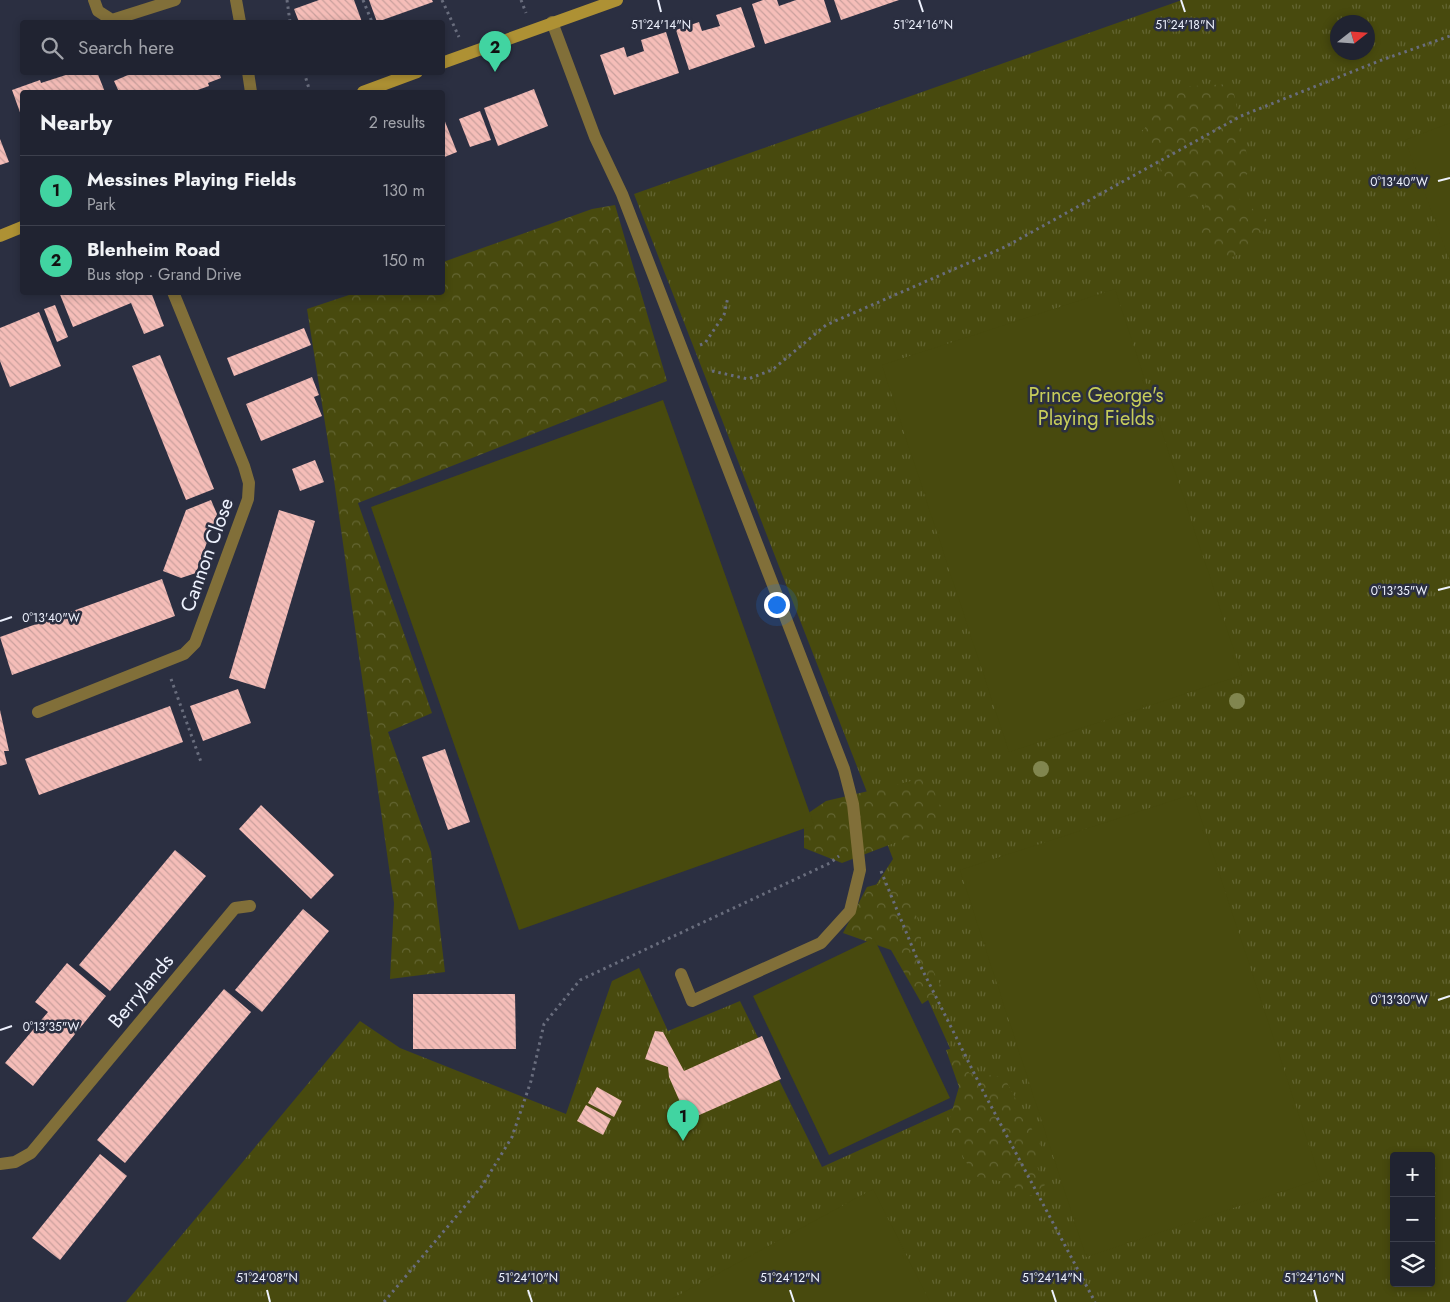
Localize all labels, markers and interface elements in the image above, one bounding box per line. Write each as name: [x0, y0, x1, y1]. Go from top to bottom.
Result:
north arrow: [1330, 15, 1375, 60]
text: 51°24'14"N: [631, 16, 691, 34]
text: 51°24'16"N: [893, 16, 953, 34]
text: 51°24'18"N: [1155, 16, 1215, 34]
search box: [20, 20, 445, 75]
pin: 2: [479, 31, 511, 72]
icon: search: [38, 34, 66, 62]
text: Search here: [78, 34, 174, 61]
text: Nearby: [40, 108, 112, 138]
text: 2 results: [369, 111, 425, 134]
text: Messines Playing Fields: [87, 166, 296, 193]
text: 0°13'40"W: [1370, 173, 1428, 191]
text: 1: [52, 179, 60, 202]
text: 130 m: [382, 179, 425, 202]
text: Park: [87, 193, 116, 216]
text: Blenheim Road: [87, 236, 220, 263]
text: 2: [51, 249, 61, 272]
text: 150 m: [382, 249, 425, 272]
text: Bus stop · Grand Drive: [87, 263, 242, 286]
park label: Prince George's Playing Fields: [1028, 381, 1164, 433]
street label: Cannon Close: [173, 494, 241, 616]
text: 0°13'35"W: [1371, 582, 1427, 600]
your location: [764, 592, 790, 618]
text: 0°13'40"W: [22, 609, 80, 627]
street label: Berrylands: [101, 948, 181, 1034]
text: 0°13'30"W: [1370, 991, 1428, 1009]
text: 0°13'35"W: [23, 1018, 79, 1036]
pin: 1: [667, 1100, 699, 1141]
map controls: [1390, 1152, 1435, 1287]
button: +: [1390, 1152, 1435, 1197]
button: −: [1390, 1197, 1435, 1242]
button: layers: [1390, 1242, 1435, 1287]
text: 51°24'08"N: [236, 1269, 298, 1287]
text: 51°24'10"N: [498, 1269, 558, 1287]
text: 51°24'12"N: [760, 1269, 820, 1287]
text: 51°24'14"N: [1022, 1269, 1082, 1287]
text: 51°24'16"N: [1284, 1269, 1344, 1287]

